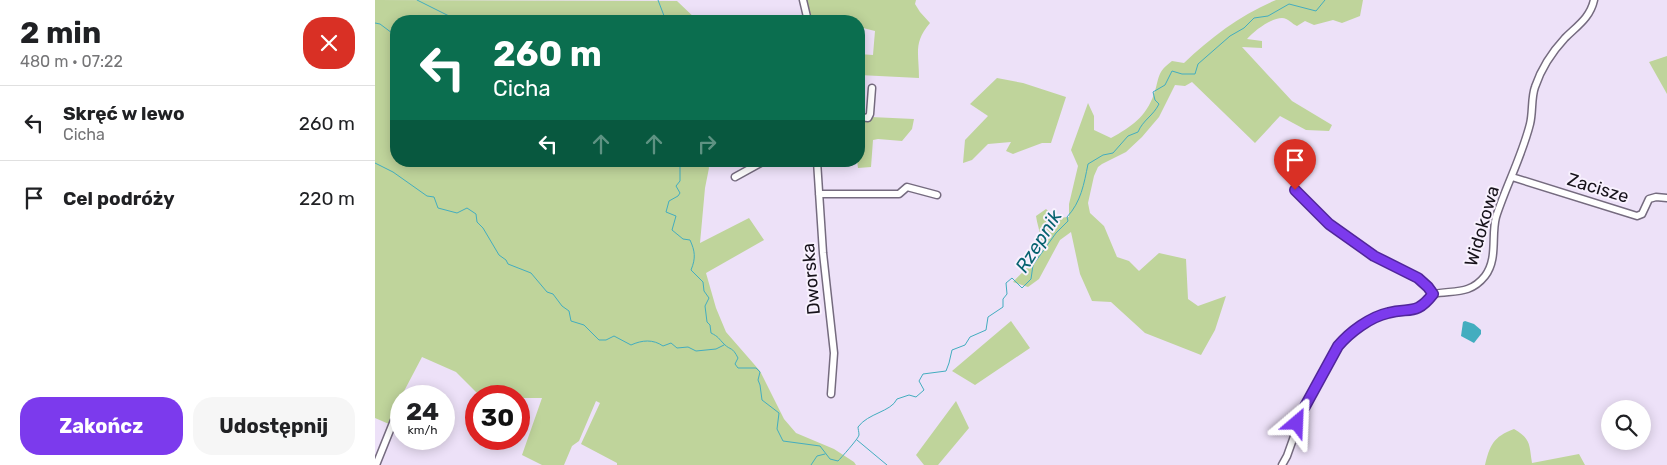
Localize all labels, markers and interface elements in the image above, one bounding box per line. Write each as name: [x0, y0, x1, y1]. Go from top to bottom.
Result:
text: 2 min: [20, 15, 101, 51]
button: close: [303, 17, 355, 69]
text: 260 m: [493, 33, 602, 75]
icon: left: [410, 35, 475, 100]
text: 480 m · 07:22: [20, 52, 123, 71]
text: Cicha: [493, 75, 551, 102]
text: Skręć w lewo: [63, 102, 185, 125]
icon: left: [20, 109, 48, 137]
text: 260 m: [299, 112, 355, 135]
text: Cicha: [63, 125, 105, 144]
icon: left: [534, 130, 562, 158]
icon: ahead: [587, 130, 615, 158]
icon: ahead: [640, 130, 668, 158]
icon: right: [693, 130, 721, 158]
pin: [1274, 139, 1316, 190]
icon: arrive: [1281, 146, 1309, 174]
street label: Zacisze: [1564, 168, 1632, 208]
street label: Widokowa: [1460, 183, 1504, 269]
icon: arrive: [20, 184, 48, 212]
text: Cel podróży: [63, 187, 175, 210]
text: 220 m: [299, 187, 355, 210]
water label: Rzepnik: [1010, 205, 1067, 277]
street label: Dworska: [797, 242, 825, 316]
speed limit sign: 30: [465, 385, 530, 450]
position arrow: [1270, 396, 1322, 448]
button: Zakończ: [20, 397, 183, 455]
button: Udostępnij: [193, 397, 355, 455]
text: 24: [406, 397, 439, 426]
map controls: [1601, 400, 1651, 450]
button: search: [1601, 400, 1651, 450]
text: km/h: [408, 423, 437, 437]

